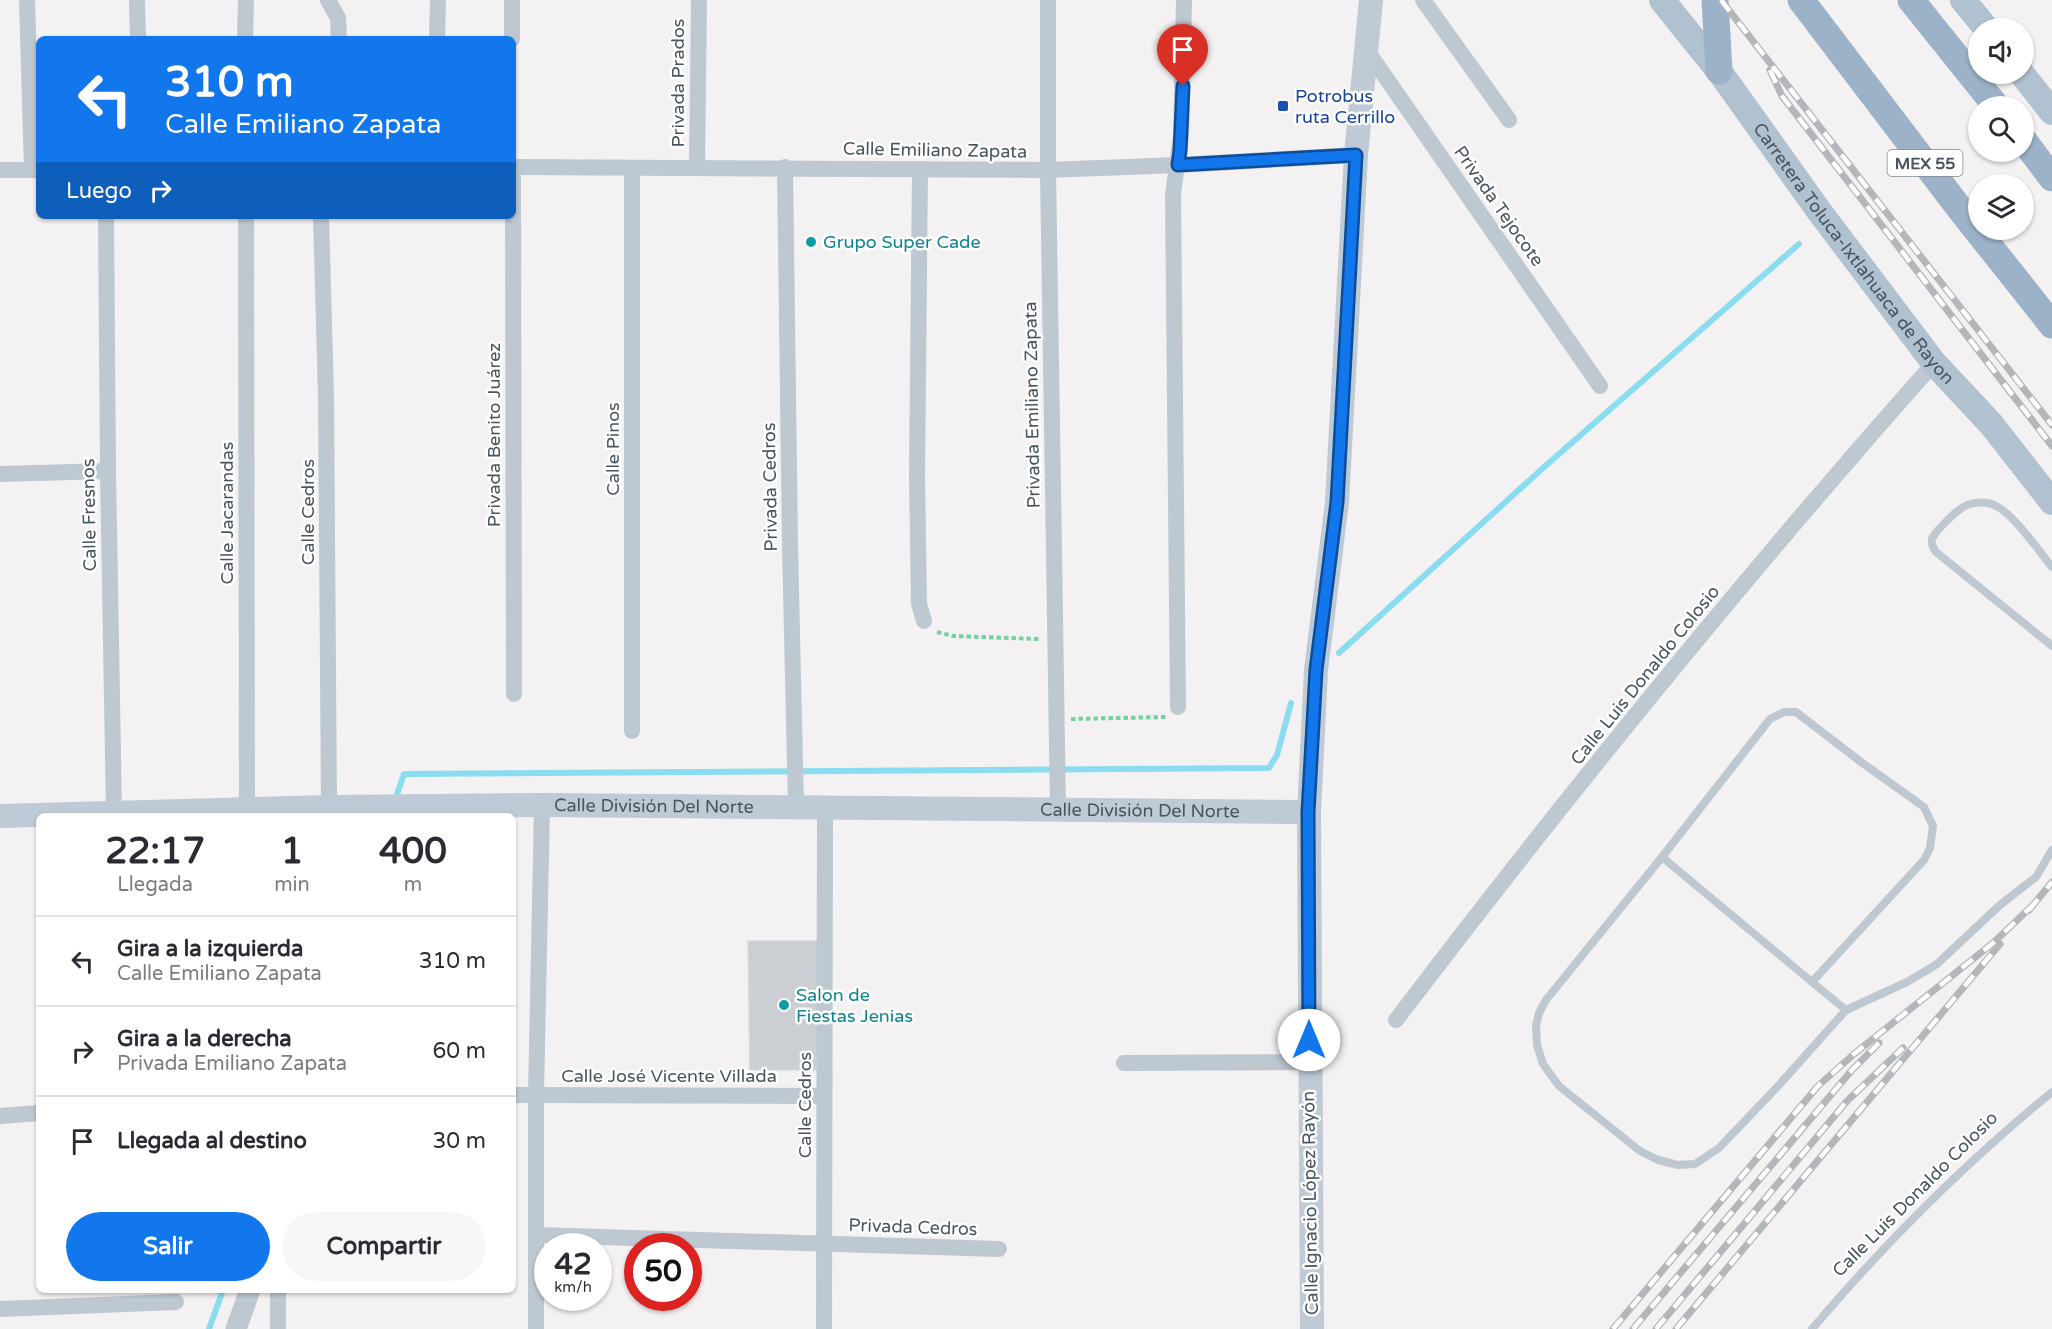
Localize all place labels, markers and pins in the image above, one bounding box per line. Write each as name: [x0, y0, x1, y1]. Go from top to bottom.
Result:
pin: [1157, 24, 1208, 86]
place label: Potrobus ruta Cerrillo: [1295, 85, 1395, 128]
marker: Potrobus ruta Cerrillo: [1276, 99, 1290, 113]
place label: Grupo Super Cade: [823, 231, 981, 253]
marker: Grupo Super Cade: [804, 235, 818, 249]
place label: Salon de Fiestas Jenias: [796, 984, 913, 1027]
marker: Salon de Fiestas Jenias: [777, 998, 791, 1012]

